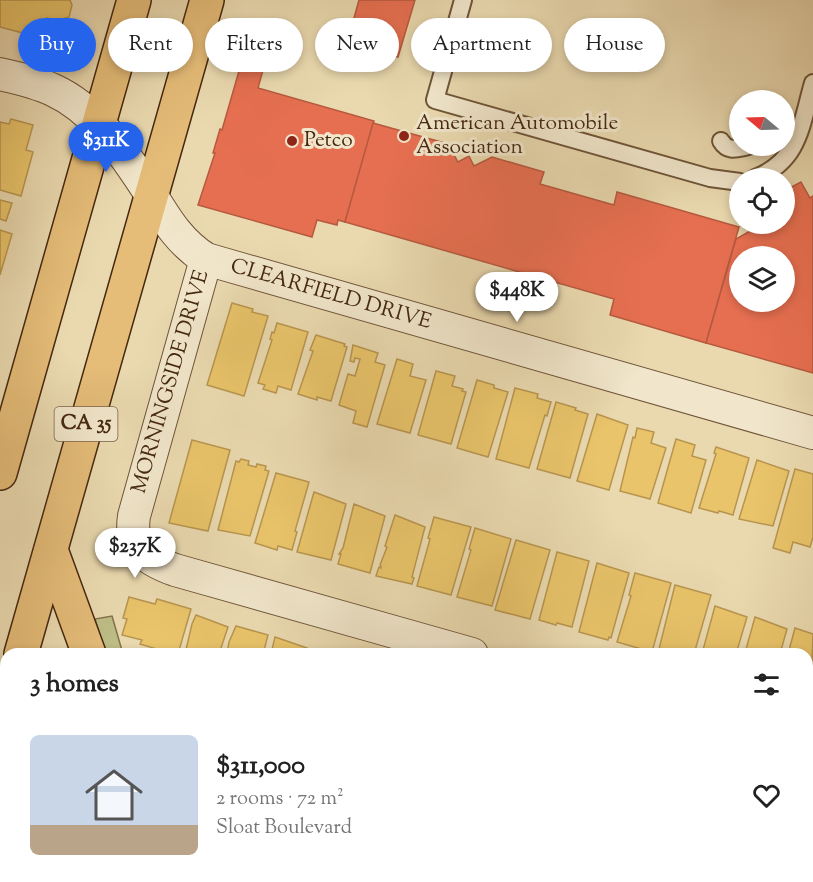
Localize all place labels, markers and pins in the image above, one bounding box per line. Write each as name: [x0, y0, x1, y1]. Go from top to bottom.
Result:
place label: American Automobile Association: [416, 109, 618, 163]
pin: $311K: [64, 122, 148, 173]
place label: Petco: [304, 126, 353, 156]
marker: American Automobile Association: [397, 129, 411, 143]
marker: Petco: [285, 134, 299, 148]
pin: $448K: [475, 272, 559, 323]
pin: $237K: [93, 528, 177, 579]

